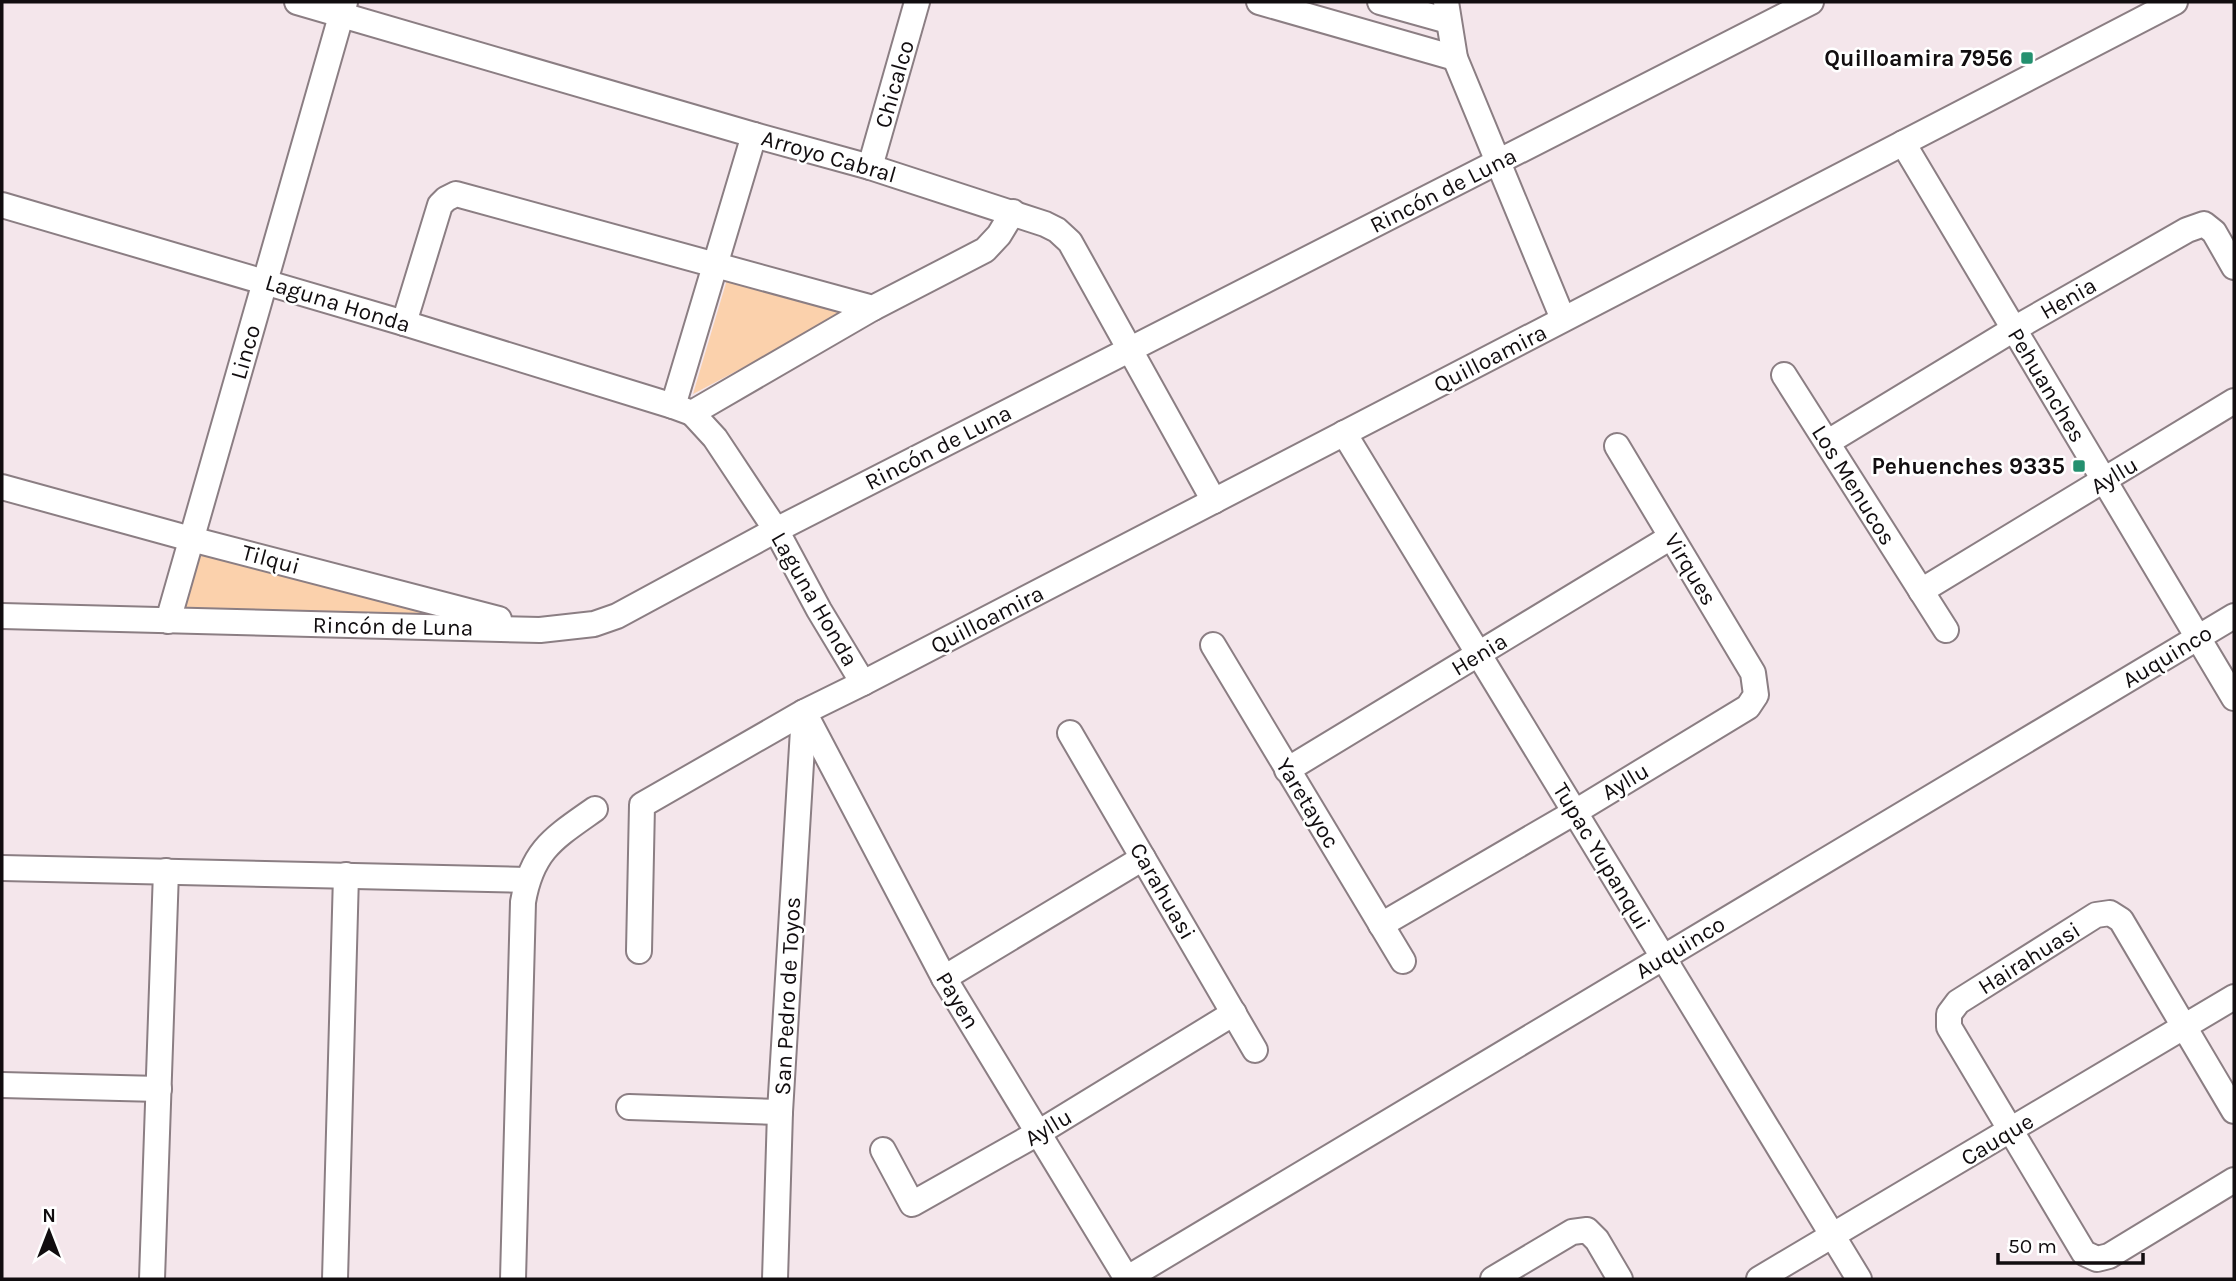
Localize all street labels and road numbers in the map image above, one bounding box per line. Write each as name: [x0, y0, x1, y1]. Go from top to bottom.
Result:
street label: Chicalco: [869, 37, 920, 131]
street label: Arroyo Cabral: [758, 124, 899, 189]
street label: Rincón de Luna: [1365, 142, 1521, 239]
street label: Laguna Honda: [262, 269, 414, 338]
street label: Henia: [2035, 272, 2101, 325]
street label: Quilloamira: [1429, 318, 1551, 398]
street label: Linco: [225, 322, 266, 383]
street label: Pehuanches: [2002, 323, 2091, 447]
street label: Rincón de Luna: [860, 399, 1016, 496]
street label: Los Menucos: [1806, 420, 1901, 550]
street label: Ayllu: [2086, 451, 2143, 500]
street label: Laguna Honda: [765, 527, 864, 671]
street label: Virques: [1659, 528, 1723, 610]
street label: Tilqui: [239, 539, 303, 580]
street label: Quilloamira: [926, 579, 1048, 659]
street label: Rincón de Luna: [312, 612, 474, 641]
street label: Auquinco: [2118, 619, 2217, 694]
street label: Henia: [1446, 627, 1512, 682]
street label: Yaretayoc: [1270, 753, 1345, 853]
street label: Ayllu: [1597, 757, 1654, 806]
street label: Tupac Yupanqui: [1547, 778, 1656, 935]
street label: Carahuasi: [1124, 838, 1201, 944]
street label: San Pedro de Toyos: [769, 896, 806, 1096]
street label: Auquinco: [1631, 910, 1730, 985]
street label: Hairahuasi: [1973, 916, 2085, 1000]
street label: Payen: [930, 967, 985, 1034]
street label: Ayllu: [1020, 1103, 1077, 1152]
street label: Cauque: [1956, 1107, 2038, 1172]

